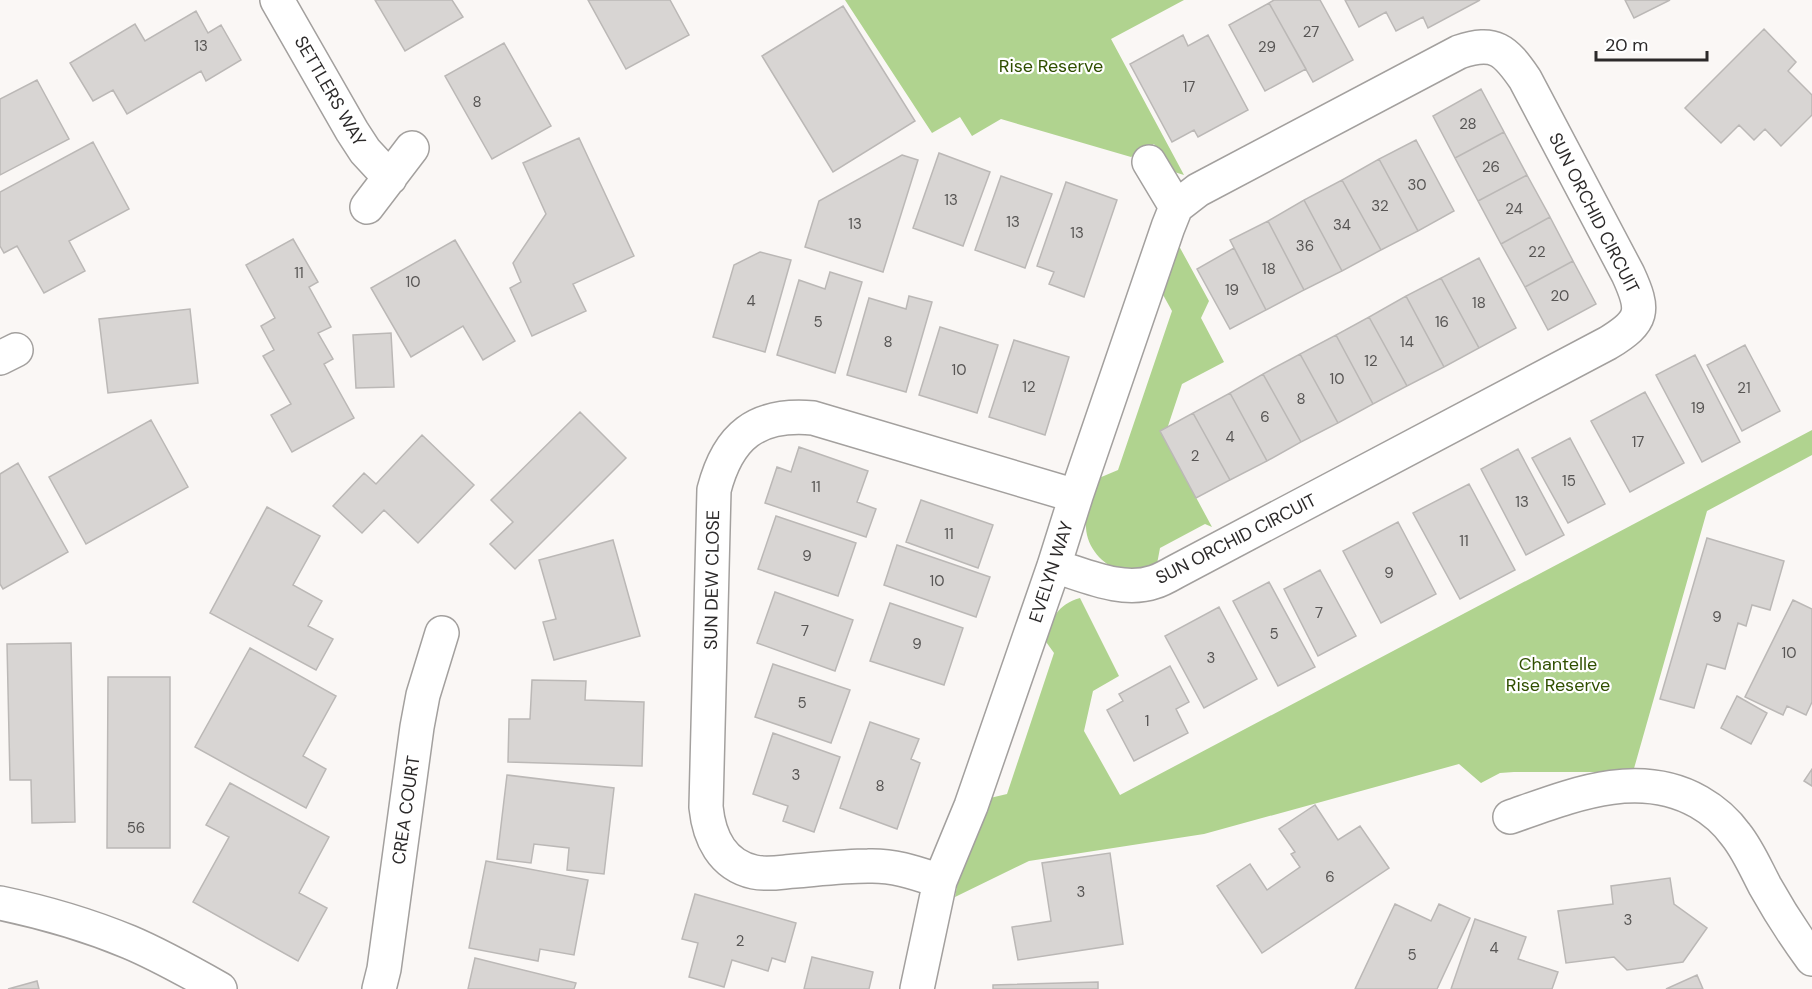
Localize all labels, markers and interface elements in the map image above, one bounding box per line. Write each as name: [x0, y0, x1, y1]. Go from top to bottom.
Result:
house number: 27: [1303, 22, 1319, 42]
scale bar: [1596, 24, 1707, 62]
street label: SETTLERS WAY: [289, 31, 372, 151]
text: 20 m: [1605, 33, 1648, 57]
house number: 13: [194, 36, 208, 56]
house number: 29: [1258, 37, 1276, 57]
park label: Rise Reserve: [999, 54, 1103, 78]
house number: 17: [1183, 77, 1195, 97]
house number: 8: [472, 92, 482, 112]
house number: 28: [1459, 114, 1477, 134]
street label: SUN ORCHID CIRCUIT: [1543, 128, 1645, 298]
house number: 26: [1482, 157, 1500, 177]
house number: 30: [1407, 175, 1427, 195]
house number: 13: [944, 190, 958, 210]
house number: 32: [1371, 196, 1389, 216]
house number: 24: [1505, 199, 1523, 219]
house number: 13: [1006, 212, 1020, 232]
house number: 13: [848, 214, 862, 234]
house number: 34: [1333, 215, 1351, 235]
house number: 13: [1070, 223, 1084, 243]
house number: 36: [1296, 236, 1314, 256]
house number: 22: [1528, 242, 1546, 262]
house number: 18: [1262, 259, 1276, 279]
house number: 11: [294, 263, 304, 283]
house number: 10: [406, 272, 420, 292]
house number: 19: [1225, 280, 1239, 300]
house number: 20: [1551, 286, 1569, 306]
house number: 4: [746, 291, 756, 311]
house number: 18: [1472, 293, 1486, 313]
house number: 5: [813, 312, 823, 332]
house number: 16: [1435, 312, 1449, 332]
house number: 8: [883, 332, 893, 352]
house number: 14: [1400, 332, 1414, 352]
house number: 12: [1364, 351, 1378, 371]
house number: 10: [952, 360, 966, 380]
house number: 10: [1330, 369, 1344, 389]
house number: 12: [1022, 377, 1036, 397]
house number: 21: [1737, 378, 1751, 398]
house number: 8: [1296, 389, 1306, 409]
house number: 19: [1691, 398, 1705, 418]
house number: 6: [1260, 407, 1270, 427]
house number: 4: [1225, 427, 1235, 447]
house number: 17: [1632, 432, 1644, 452]
house number: 2: [1191, 446, 1199, 466]
house number: 15: [1562, 471, 1576, 491]
house number: 11: [811, 477, 821, 497]
street label: SUN ORCHID CIRCUIT: [1151, 488, 1321, 590]
house number: 13: [1515, 492, 1529, 512]
street label: SUN DEW CLOSE: [699, 510, 725, 650]
street label: EVELYN WAY: [1023, 518, 1079, 626]
house number: 11: [944, 524, 954, 544]
house number: 11: [1459, 531, 1469, 551]
house number: 9: [802, 546, 812, 566]
house number: 9: [1384, 563, 1394, 583]
house number: 10: [930, 571, 944, 591]
house number: 7: [1315, 603, 1323, 623]
house number: 9: [1712, 607, 1722, 627]
house number: 7: [801, 621, 809, 641]
house number: 5: [1269, 624, 1279, 644]
house number: 9: [912, 634, 922, 654]
house number: 10: [1782, 643, 1796, 663]
house number: 3: [1207, 648, 1215, 668]
park label: Chantelle Rise Reserve: [1506, 652, 1610, 697]
house number: 5: [797, 693, 807, 713]
house number: 1: [1145, 711, 1149, 731]
street label: CREA COURT: [386, 754, 426, 866]
house number: 3: [792, 765, 800, 785]
house number: 8: [875, 776, 885, 796]
house number: 56: [127, 818, 145, 838]
house number: 6: [1325, 867, 1335, 887]
house number: 3: [1077, 882, 1085, 902]
house number: 3: [1624, 910, 1632, 930]
house number: 2: [736, 931, 744, 951]
house number: 4: [1489, 938, 1499, 958]
house number: 5: [1407, 945, 1417, 965]

